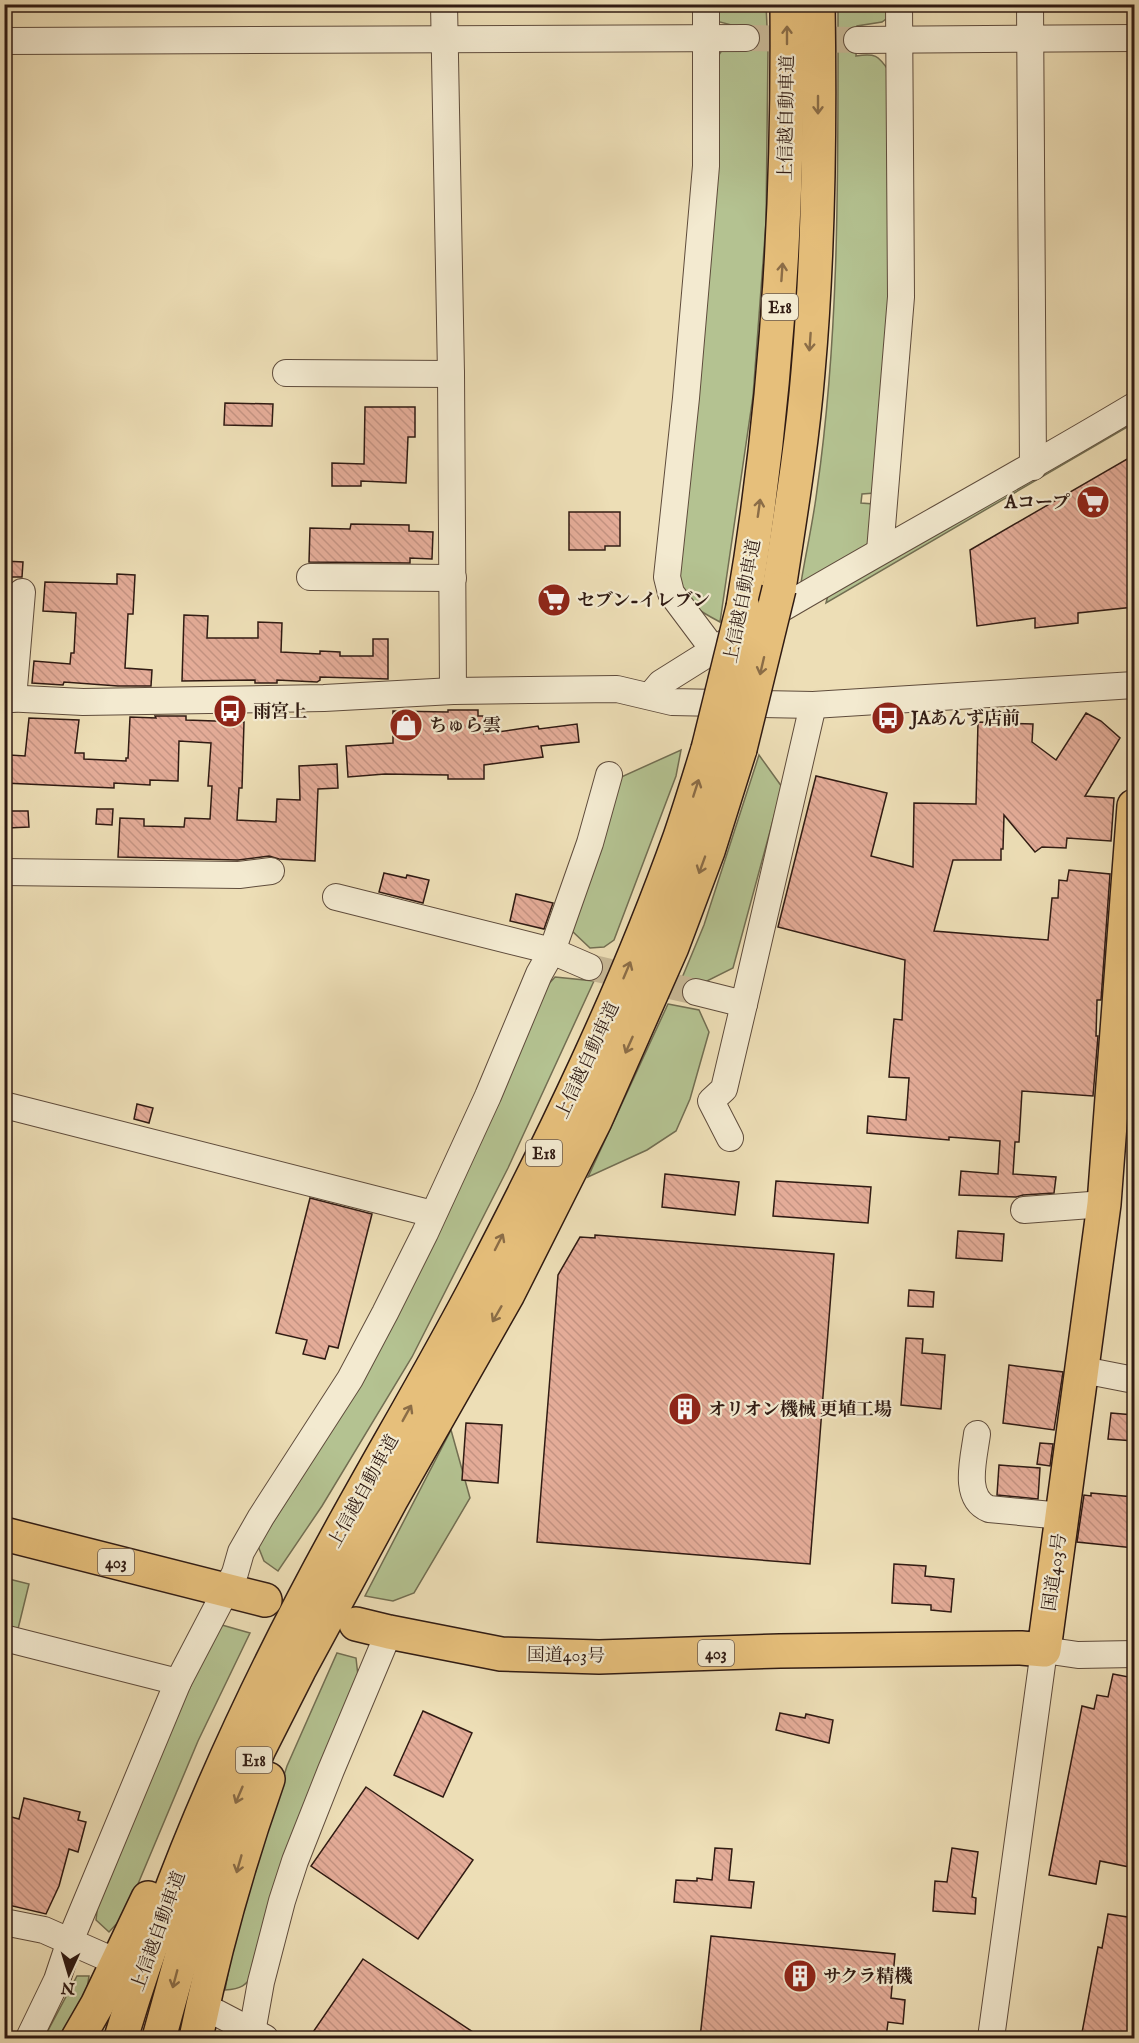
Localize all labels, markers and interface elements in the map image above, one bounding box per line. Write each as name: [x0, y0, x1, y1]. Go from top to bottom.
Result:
one-way arrow: [781, 25, 793, 45]
street label: 上信越自動車道: [775, 55, 800, 181]
one-way arrow: [812, 94, 824, 114]
one-way arrow: [777, 262, 788, 282]
road number: E18: [762, 294, 798, 320]
one-way arrow: [805, 331, 816, 351]
supermarket icon: Aコープ: [1075, 484, 1111, 520]
place label: Aコープ: [1004, 492, 1070, 515]
one-way arrow: [753, 498, 764, 518]
street label: 上信越自動車道: [720, 537, 767, 665]
supermarket icon: セブン-イレブン: [536, 582, 572, 618]
place label: セブン-イレブン: [577, 590, 710, 613]
one-way arrow: [755, 656, 767, 675]
bus stop icon: 雨宮上: [212, 693, 248, 729]
bus stop icon: JAあんず店前: [870, 700, 906, 736]
place label: 雨宮上: [253, 701, 307, 724]
shop icon: ちゅら雲: [388, 707, 424, 743]
place label: JAあんず店前: [909, 708, 1020, 731]
place label: ちゅら雲: [429, 715, 501, 738]
one-way arrow: [691, 779, 702, 798]
one-way arrow: [696, 855, 707, 873]
one-way arrow: [622, 962, 633, 980]
street label: 上信越自動車道: [551, 999, 625, 1123]
one-way arrow: [623, 1036, 635, 1054]
road number: E18: [526, 1140, 562, 1166]
one-way arrow: [494, 1233, 506, 1251]
one-way arrow: [490, 1305, 502, 1322]
building icon: オリオン機械 更埴工場: [667, 1391, 703, 1427]
place label: オリオン機械 更埴工場: [708, 1399, 892, 1422]
one-way arrow: [401, 1405, 413, 1422]
street label: 上信越自動車道: [324, 1431, 405, 1552]
street label: 国道403号: [1039, 1532, 1072, 1613]
road number: 403: [98, 1549, 134, 1575]
road number: 403: [698, 1640, 734, 1666]
street label: 国道403号: [527, 1644, 605, 1669]
road number: E18: [236, 1747, 272, 1773]
one-way arrow: [233, 1785, 245, 1803]
one-way arrow: [233, 1854, 244, 1873]
street label: 上信越自動車道: [127, 1868, 192, 1995]
north arrow: [39, 1944, 99, 2004]
building icon: サクラ精機: [782, 1958, 818, 1994]
place label: サクラ精機: [823, 1966, 912, 1989]
one-way arrow: [169, 1969, 180, 1988]
text: N: [60, 1976, 77, 1997]

